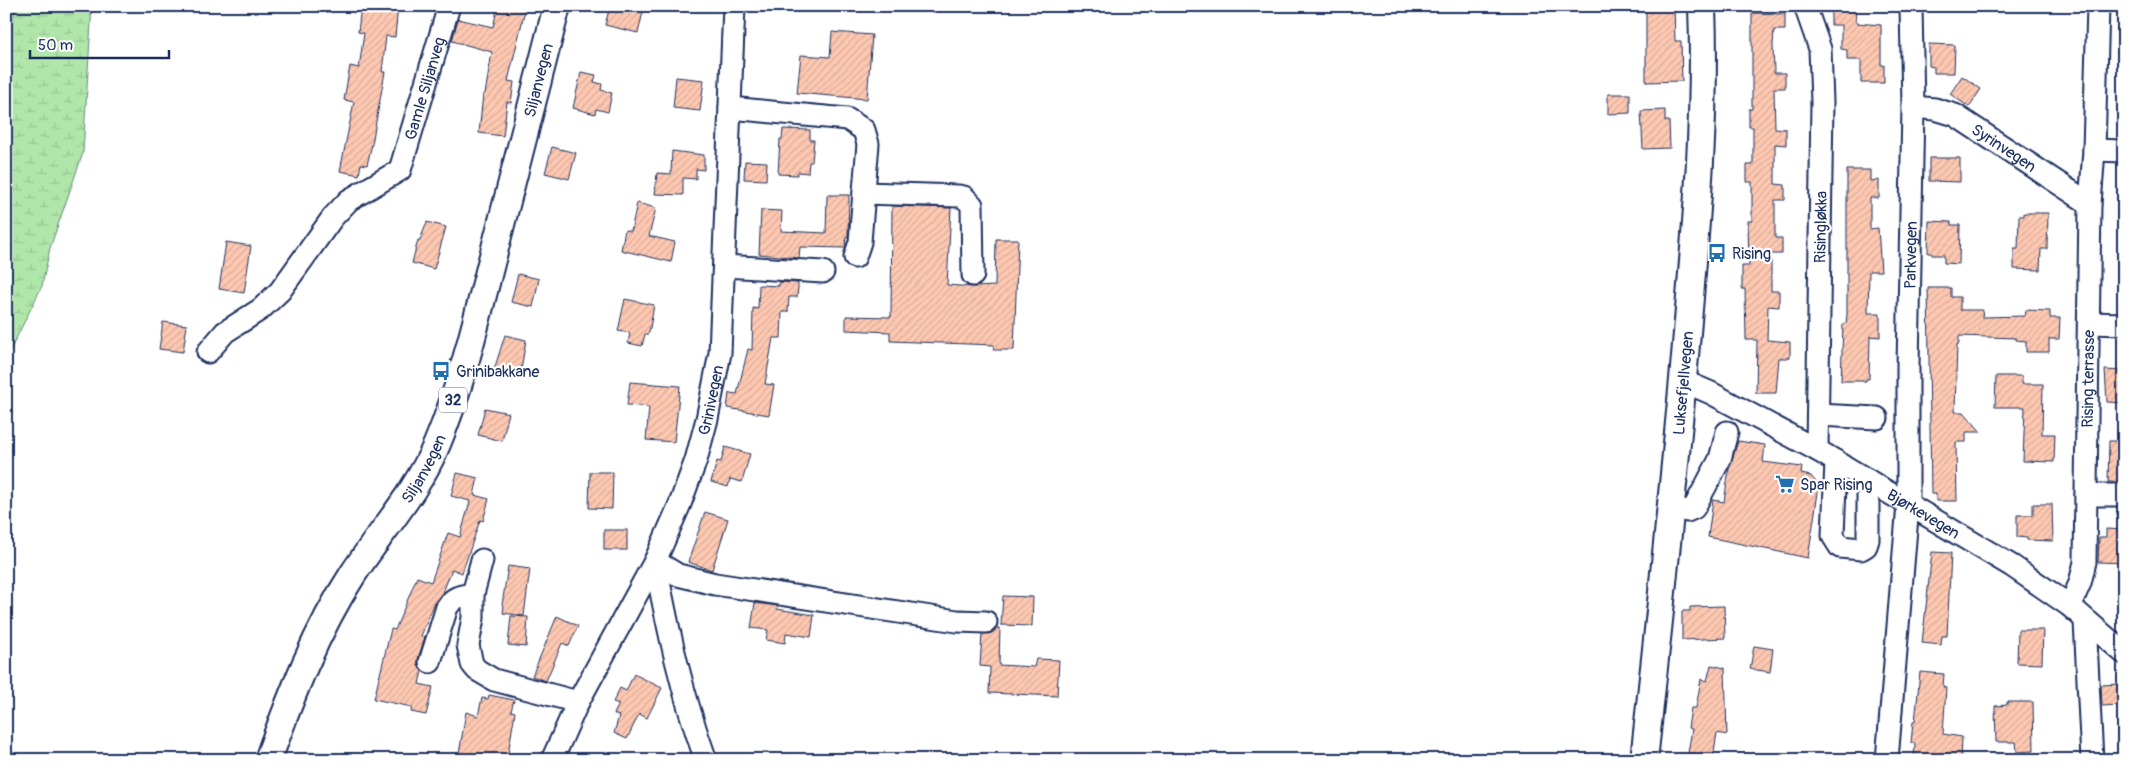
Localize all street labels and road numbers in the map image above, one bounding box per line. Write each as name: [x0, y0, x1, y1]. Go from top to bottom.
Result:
street label: Gamle Siljanveg: [401, 35, 450, 142]
street label: Siljanvegen: [520, 41, 558, 119]
street label: Syrinvegen: [1968, 120, 2040, 177]
street label: Risingløkka: [1810, 191, 1832, 263]
street label: Parkvegen: [1901, 221, 1922, 289]
street label: Rising terrasse: [2078, 329, 2099, 428]
street label: Luksefjellvegen: [1669, 330, 1698, 436]
street label: Grinivegen: [694, 363, 728, 438]
road number: 32: [439, 388, 467, 412]
street label: Siljanvegen: [397, 432, 451, 507]
street label: Bjørkevegen: [1883, 485, 1963, 544]

